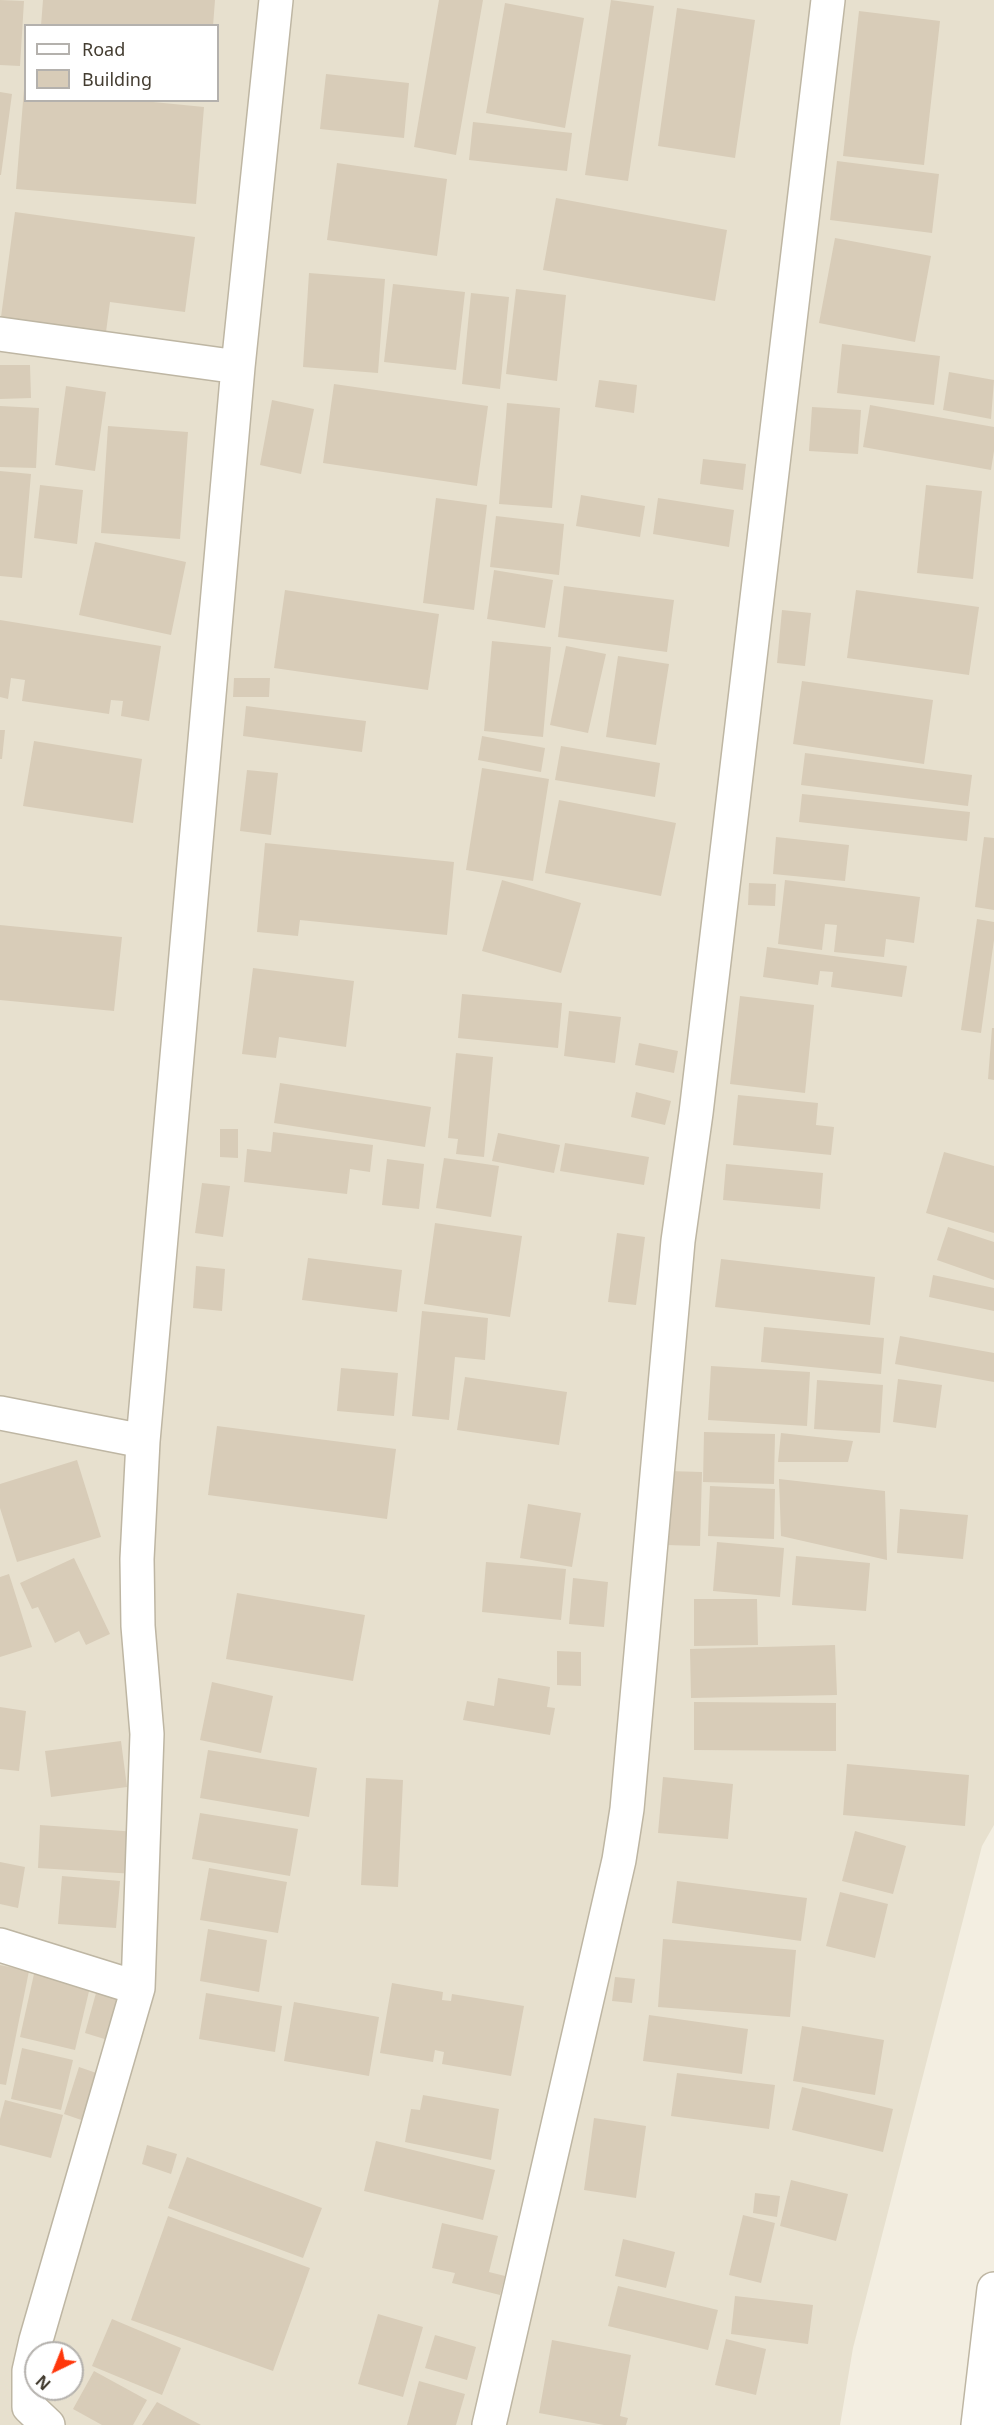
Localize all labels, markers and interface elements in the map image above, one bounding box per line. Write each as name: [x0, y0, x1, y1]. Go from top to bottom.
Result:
legend: [24, 24, 219, 102]
text: Road: [82, 37, 125, 61]
text: Building: [82, 67, 152, 91]
north arrow: [24, 2341, 84, 2401]
text: N: [31, 2370, 55, 2395]

